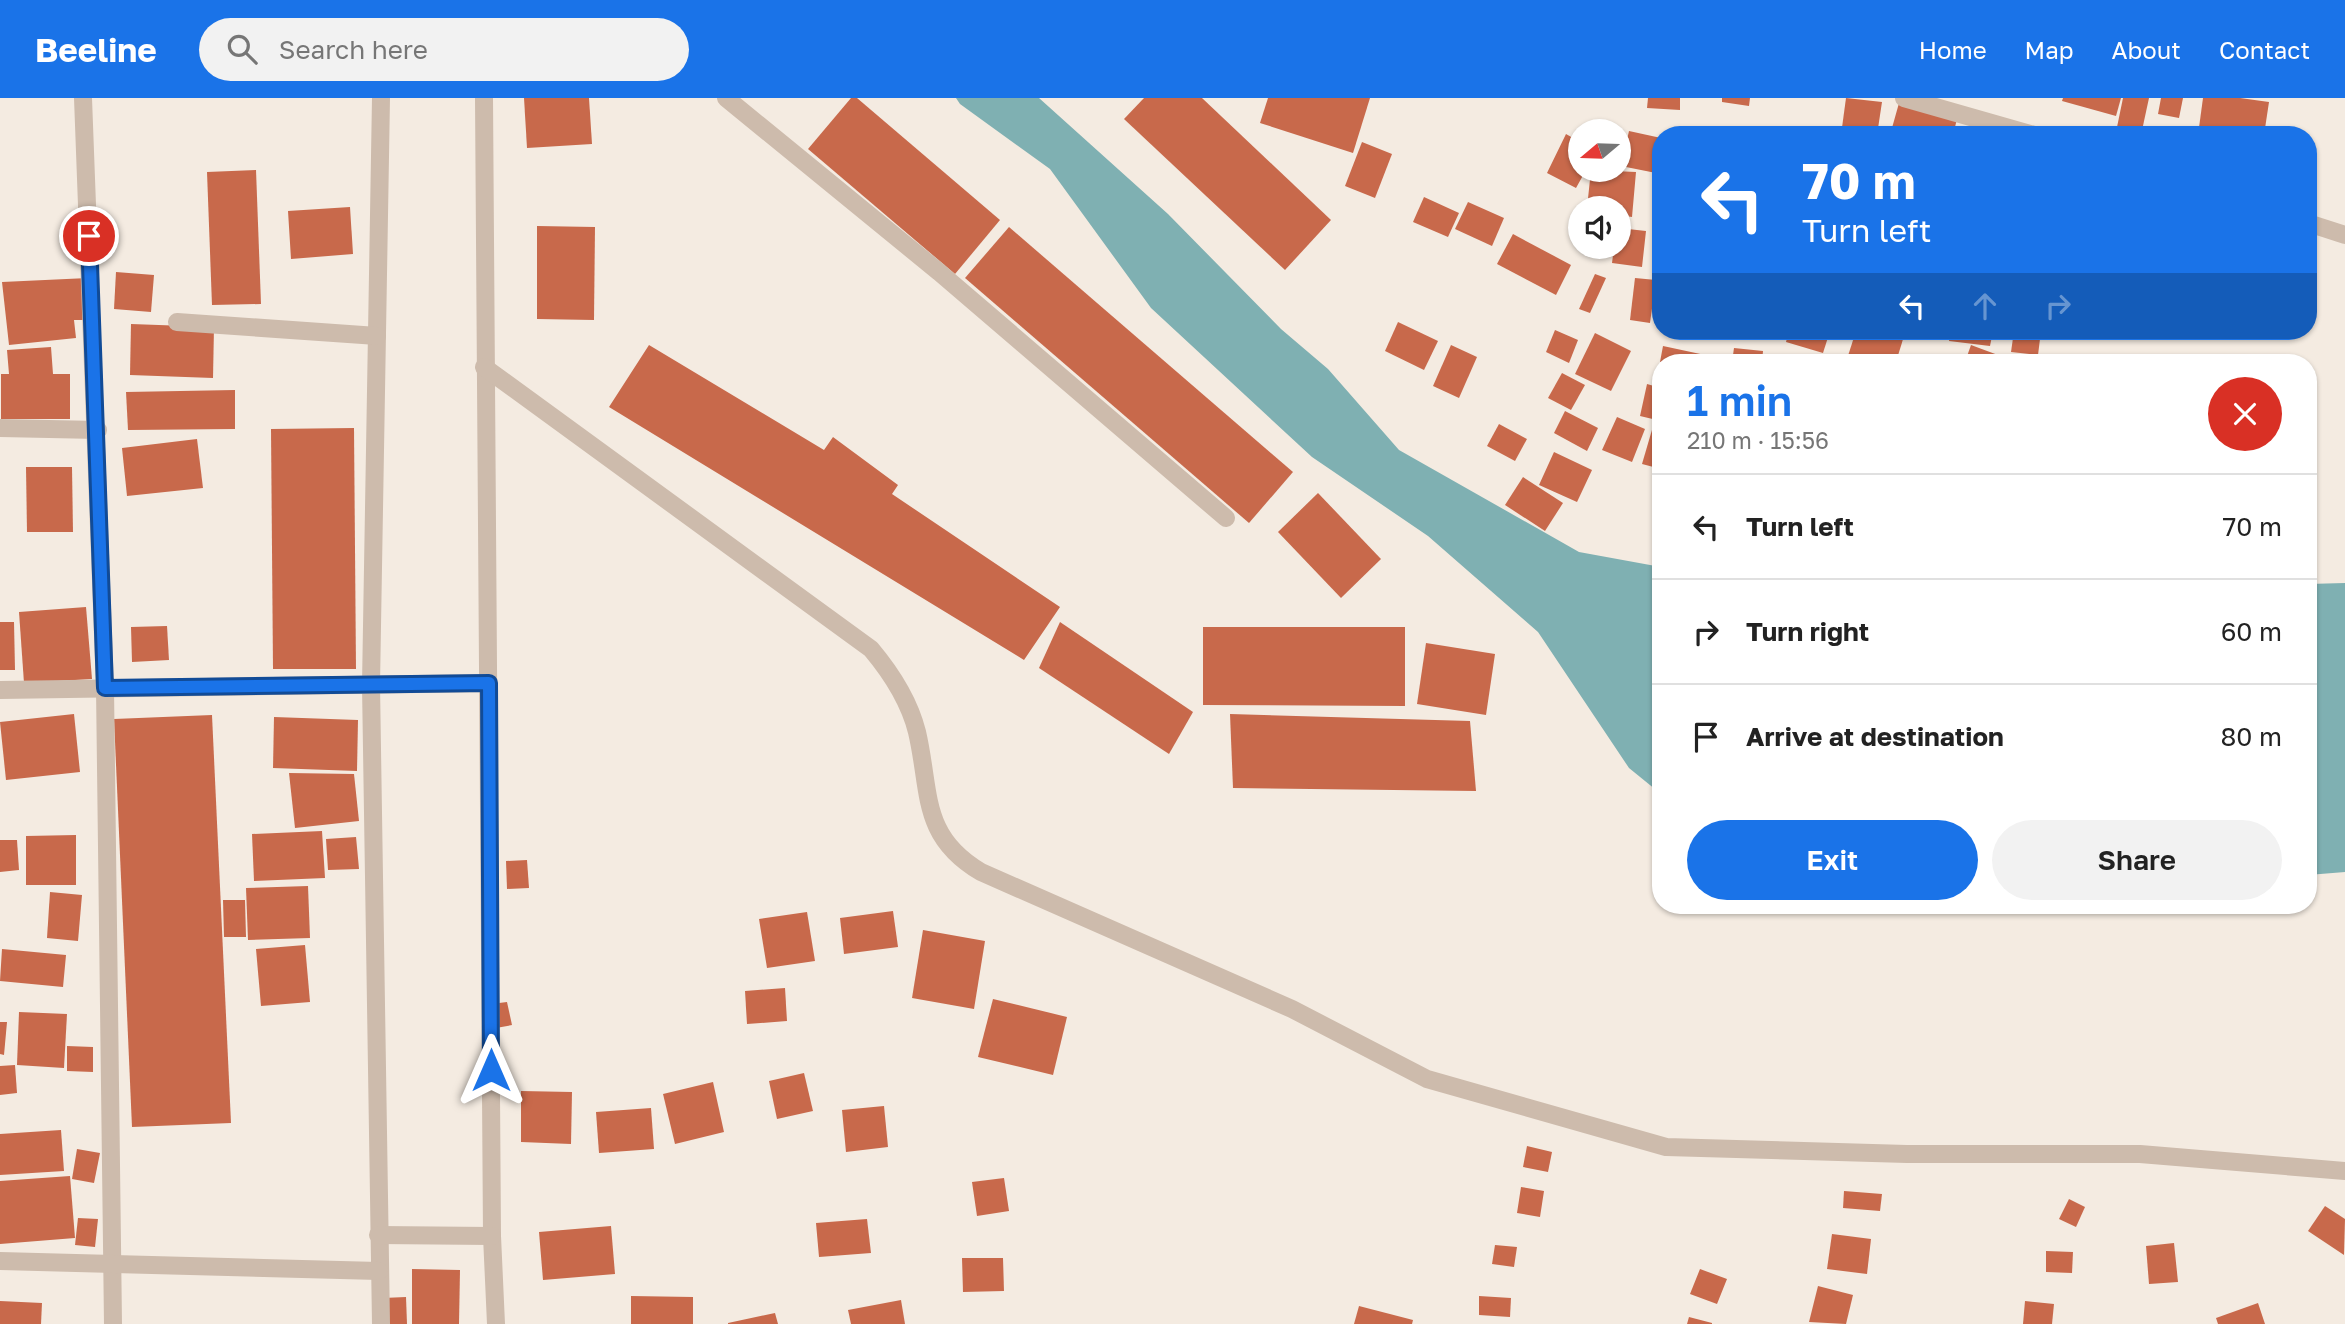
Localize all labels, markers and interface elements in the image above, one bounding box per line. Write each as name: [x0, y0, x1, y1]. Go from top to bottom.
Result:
search box: [199, 18, 689, 81]
text: Beeline: [35, 30, 157, 69]
icon: search: [223, 30, 261, 68]
text: Search here: [279, 34, 428, 65]
text: Home: [1919, 35, 1987, 64]
text: Map: [2025, 35, 2074, 64]
text: About: [2112, 35, 2181, 64]
text: Contact: [2219, 35, 2310, 64]
north arrow: [1568, 119, 1631, 182]
map controls: [1568, 119, 1631, 259]
text: 70 m: [1802, 151, 1916, 210]
icon: left: [1687, 154, 1778, 245]
button: sound: [1568, 196, 1631, 259]
pin: [59, 206, 119, 266]
text: Turn left: [1802, 211, 1931, 249]
icon: arrive: [70, 217, 108, 255]
icon: left: [1893, 287, 1931, 325]
icon: ahead: [1966, 287, 2004, 325]
icon: right: [2039, 287, 2077, 325]
text: 1 min: [1687, 375, 1792, 425]
button: close: [2208, 377, 2282, 451]
text: 210 m · 15:56: [1687, 426, 1829, 454]
icon: left: [1687, 508, 1725, 546]
text: Turn left: [1746, 511, 1854, 542]
text: 70 m: [2223, 511, 2282, 542]
icon: right: [1687, 613, 1725, 651]
text: Turn right: [1746, 616, 1869, 647]
text: 60 m: [2221, 616, 2282, 647]
icon: arrive: [1687, 718, 1725, 756]
text: Arrive at destination: [1746, 721, 2004, 752]
text: 80 m: [2221, 721, 2282, 752]
button: Exit: [1687, 820, 1978, 900]
button: Share: [1992, 820, 2282, 900]
position arrow: [454, 1033, 528, 1107]

